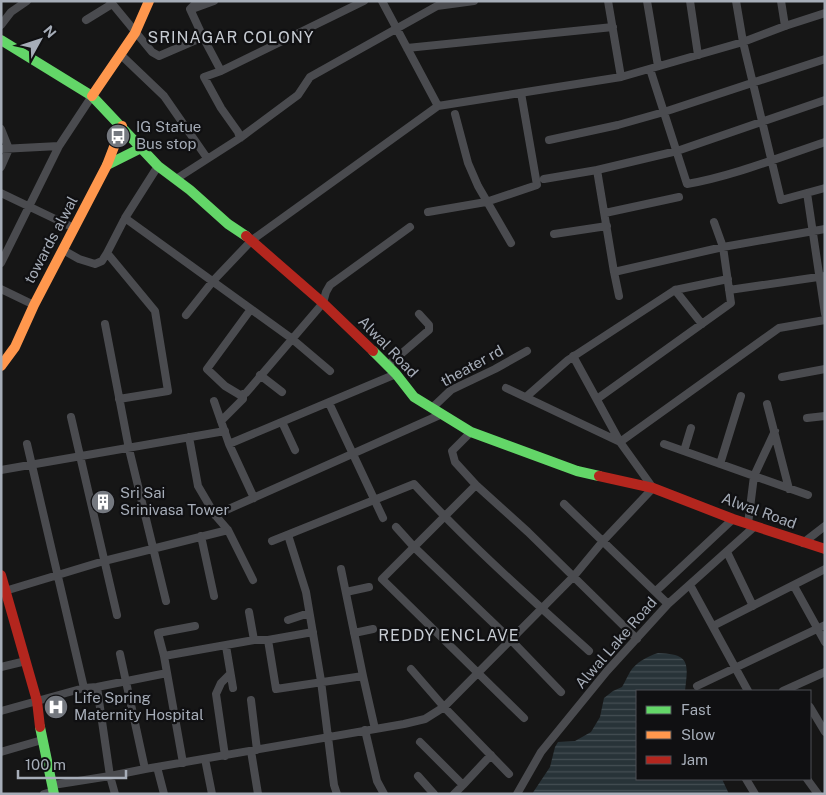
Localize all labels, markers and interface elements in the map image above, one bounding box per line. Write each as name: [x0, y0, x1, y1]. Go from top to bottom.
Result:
north arrow: [15, 15, 65, 65]
text: N: [40, 22, 60, 41]
district label: SRINAGAR COLONY: [148, 28, 314, 47]
place label: IG Statue Bus stop: [136, 118, 201, 152]
bus stop icon: IG Statue Bus stop: [105, 123, 131, 149]
street label: towards alwal: [20, 193, 81, 286]
street label: Alwal Road: [355, 313, 422, 381]
street label: theater rd: [437, 341, 506, 390]
place label: Sri Sai Srinivasa Tower: [120, 484, 230, 518]
building icon: Sri Sai Srinivasa Tower: [90, 489, 116, 515]
street label: Alwal Road: [719, 489, 799, 532]
street label: Alwal Lake Road: [571, 594, 660, 692]
district label: REDDY ENCLAVE: [378, 626, 520, 645]
place label: Life Spring Maternity Hospital: [74, 689, 204, 723]
legend: [636, 690, 811, 780]
hospital icon: Life Spring Maternity Hospital: [43, 694, 69, 720]
text: Fast: [681, 701, 711, 718]
text: Slow: [681, 726, 716, 743]
scale bar: [18, 748, 125, 780]
text: Jam: [681, 751, 708, 768]
text: 100 m: [25, 756, 66, 773]

